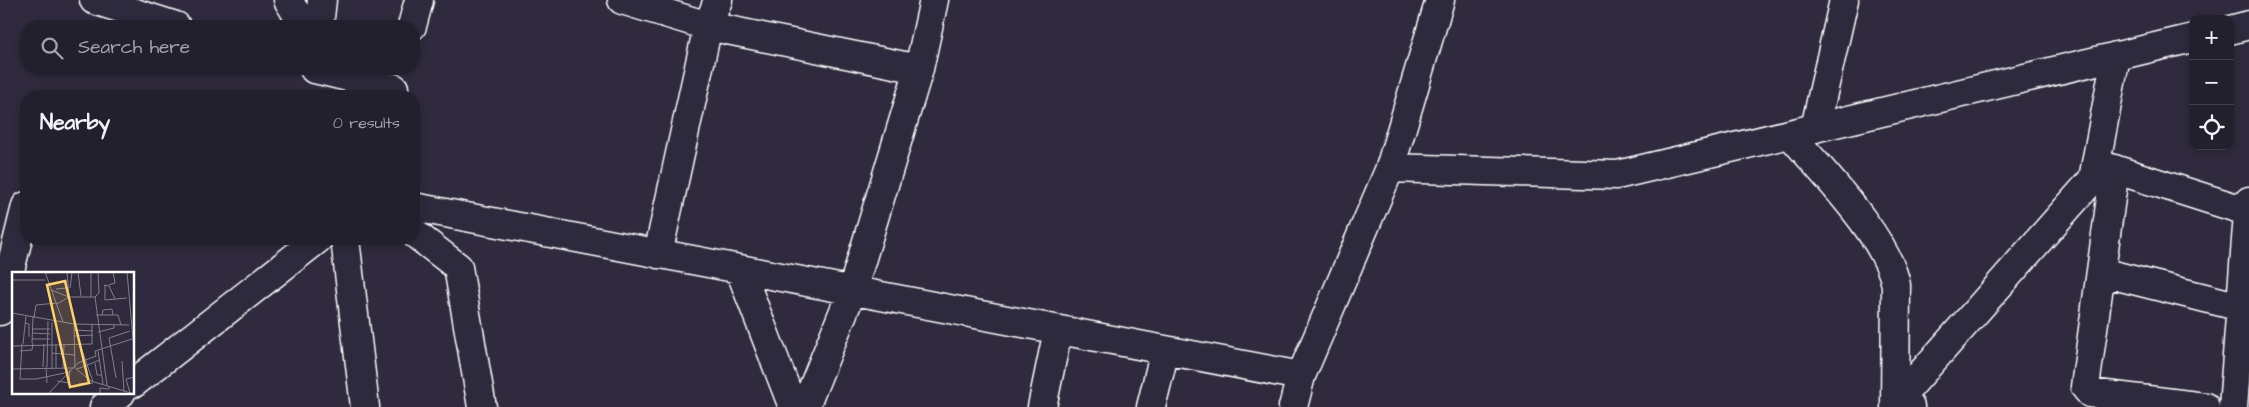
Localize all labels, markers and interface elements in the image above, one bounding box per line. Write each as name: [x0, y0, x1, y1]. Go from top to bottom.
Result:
map controls: [2189, 15, 2234, 150]
button: +: [2189, 15, 2234, 60]
search box: [20, 20, 420, 75]
icon: search: [38, 34, 66, 62]
text: Search here: [78, 34, 190, 61]
button: −: [2189, 60, 2234, 105]
button: locate: [2189, 105, 2234, 150]
text: Nearby: [40, 108, 110, 137]
text: 0 results: [333, 112, 400, 134]
inset map: [12, 272, 135, 394]

